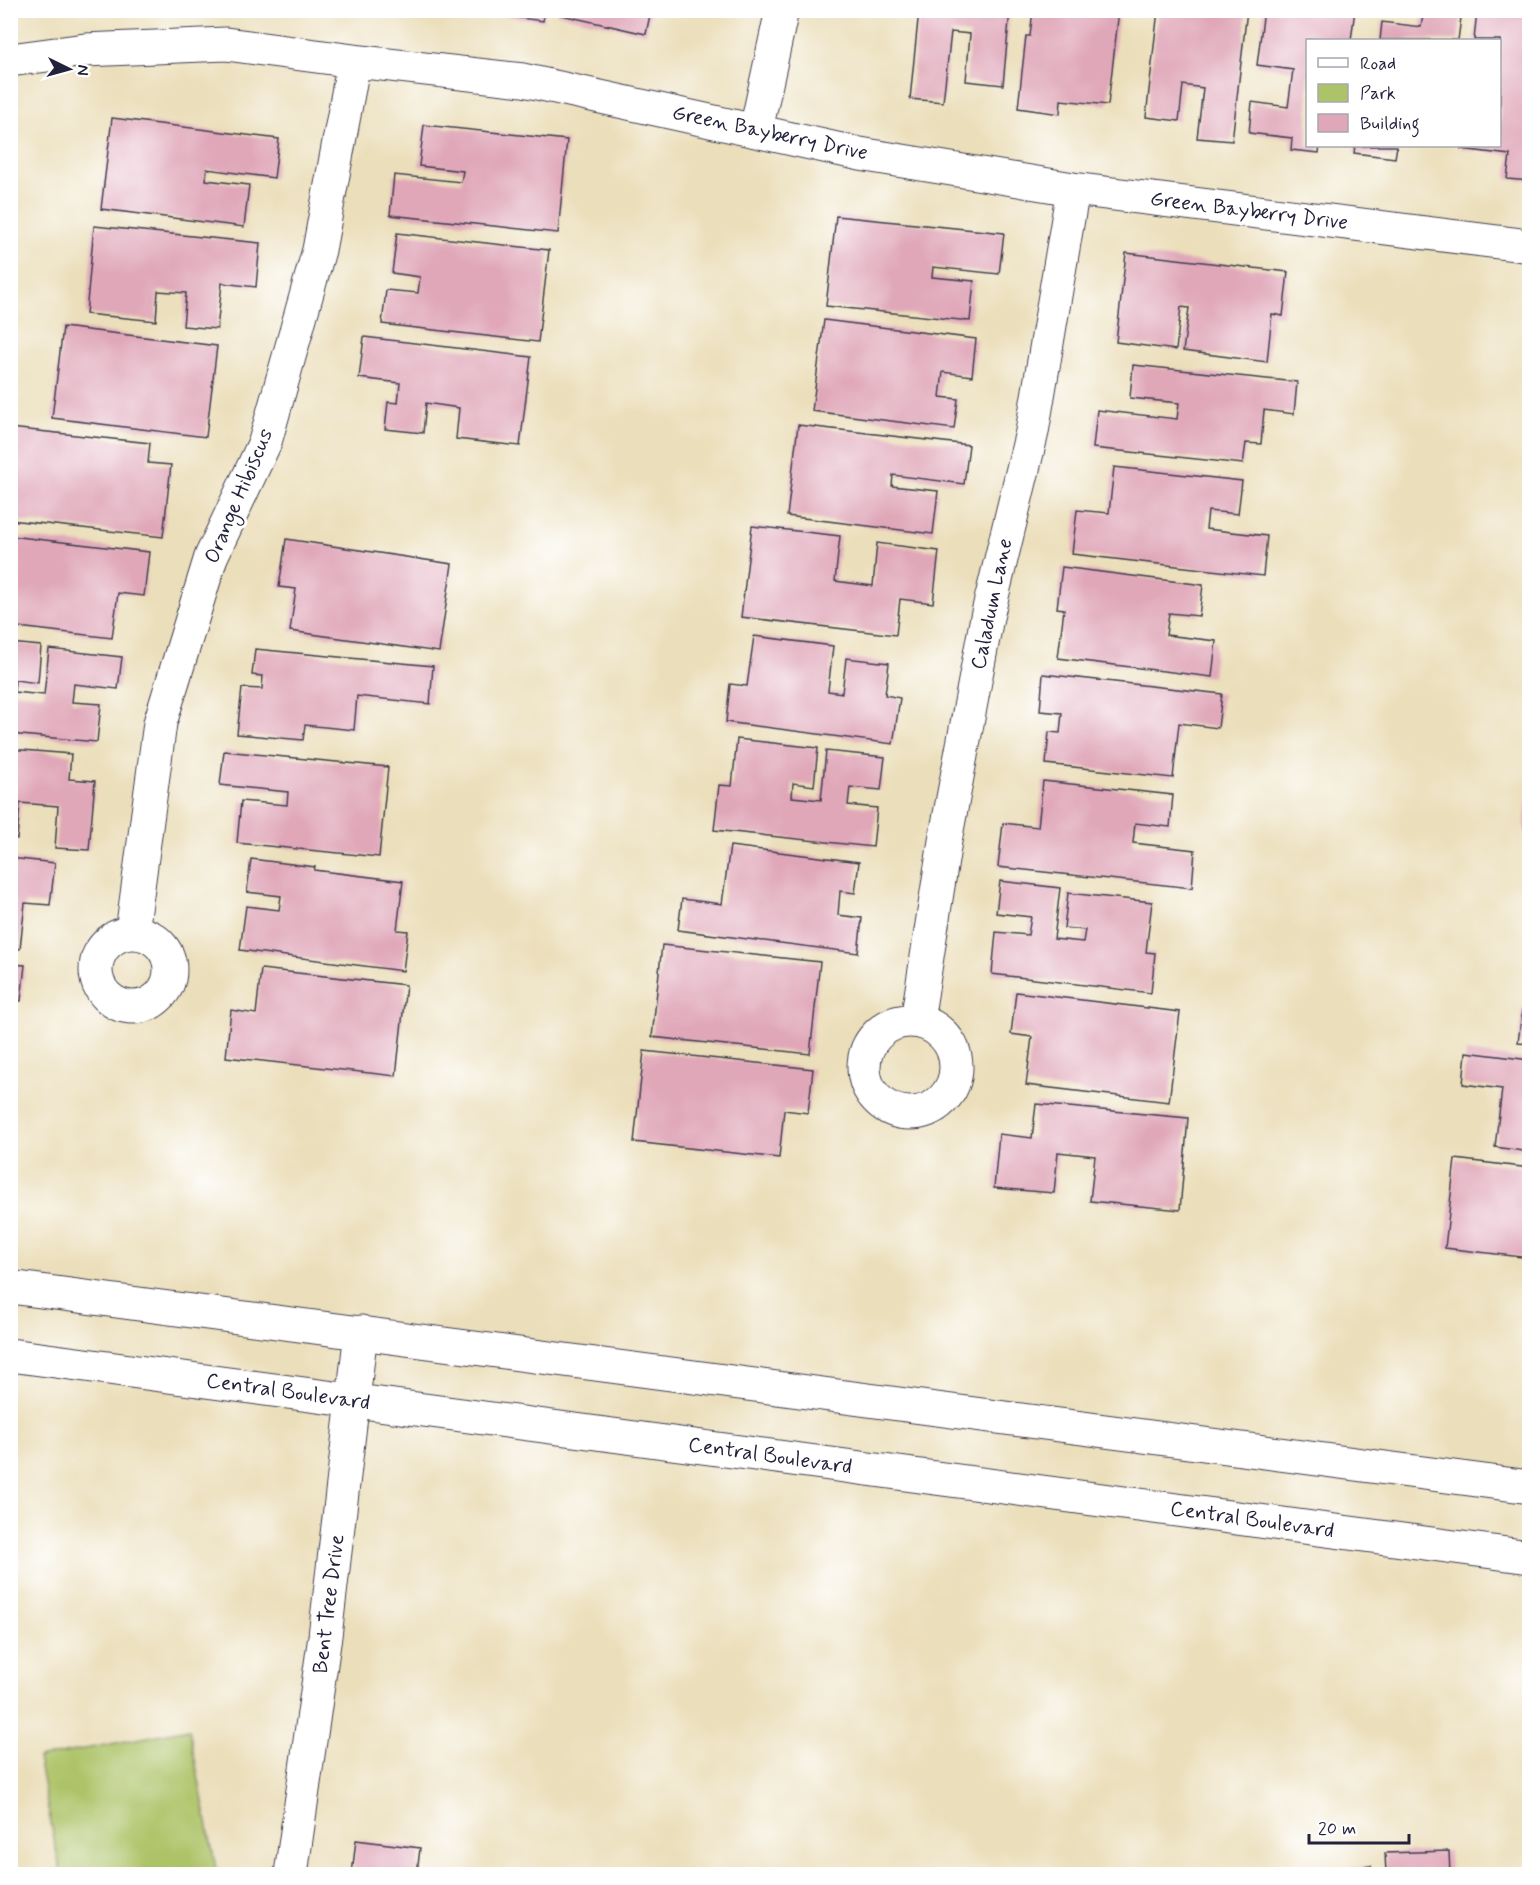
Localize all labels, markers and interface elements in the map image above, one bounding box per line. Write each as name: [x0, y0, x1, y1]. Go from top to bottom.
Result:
north arrow: [39, 39, 99, 99]
legend: [1306, 39, 1501, 147]
text: Road: [1360, 52, 1396, 76]
text: N: [72, 64, 93, 76]
text: Park: [1360, 82, 1396, 106]
street label: Green Bayberry Drive: [670, 99, 870, 167]
text: Building: [1360, 112, 1420, 138]
street label: Green Bayberry Drive: [1148, 185, 1350, 237]
street label: Orange Hibiscus: [198, 424, 281, 568]
street label: Caladum Lane: [964, 536, 1020, 672]
street label: Central Boulevard: [204, 1367, 372, 1417]
street label: Central Boulevard: [686, 1431, 854, 1481]
street label: Central Boulevard: [1168, 1495, 1336, 1545]
street label: Bent Tree Drive: [307, 1533, 351, 1675]
scale bar: [1309, 1807, 1410, 1845]
text: 20 m: [1318, 1817, 1356, 1841]

